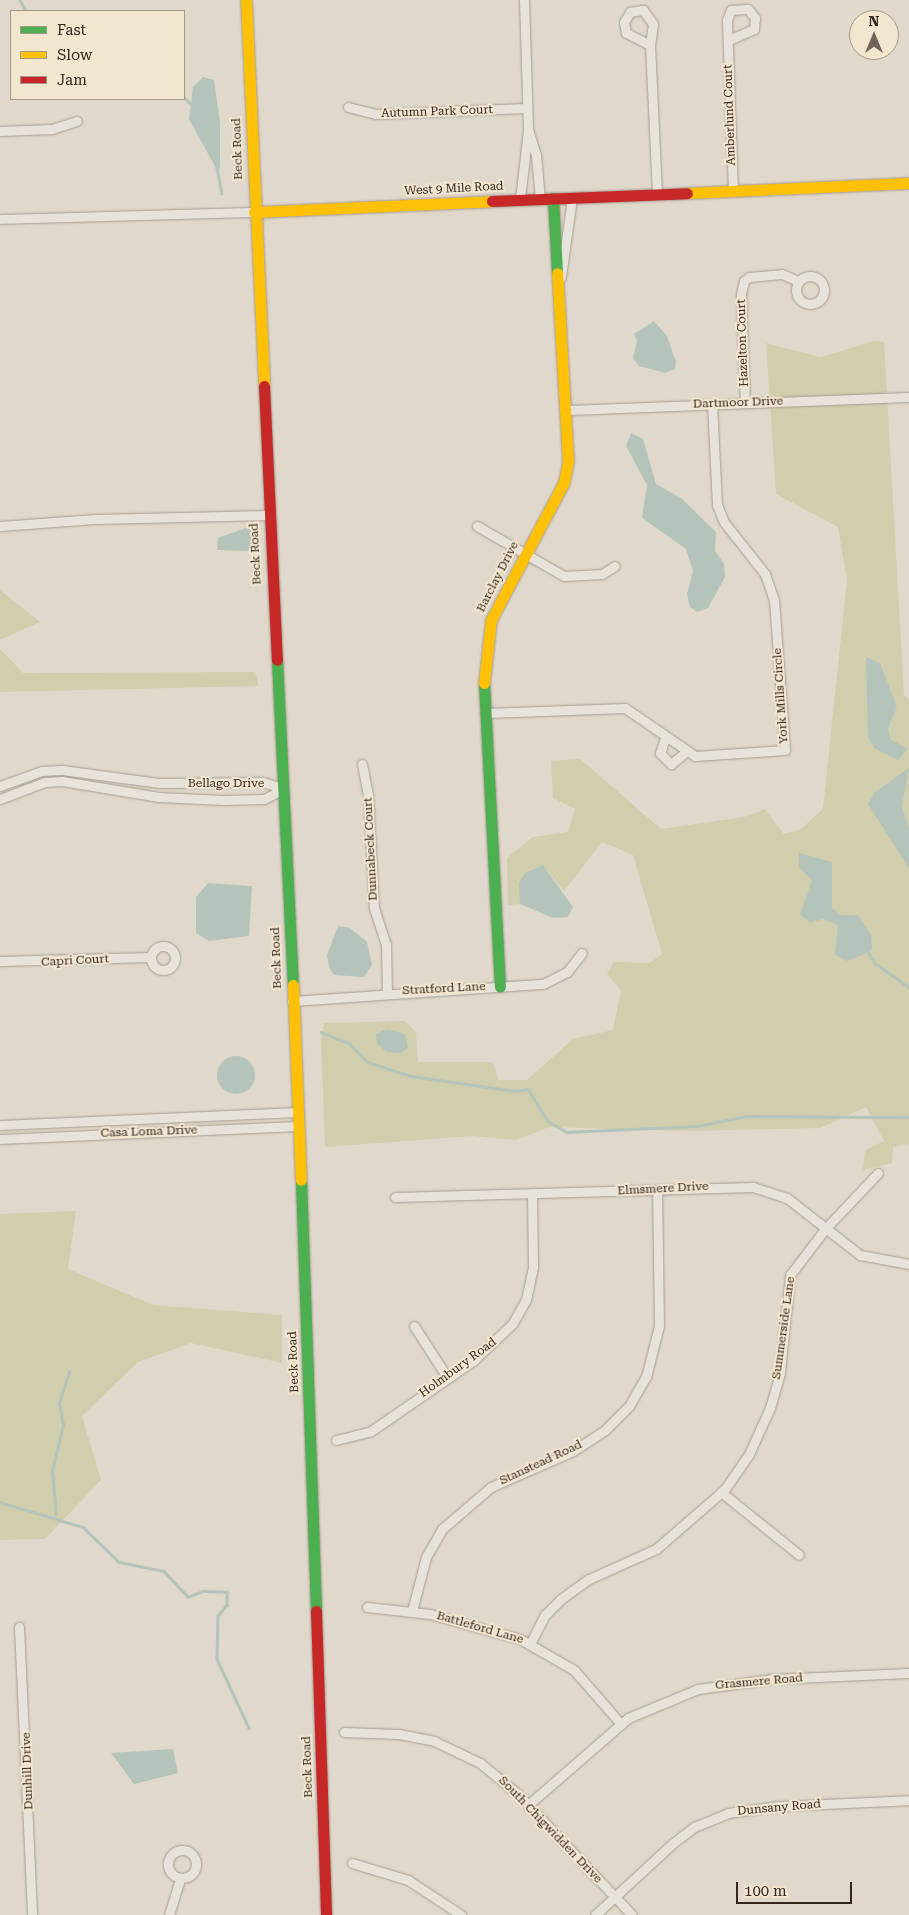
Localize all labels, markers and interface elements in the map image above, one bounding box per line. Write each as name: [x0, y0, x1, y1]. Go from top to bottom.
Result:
legend: [10, 10, 185, 100]
north arrow: [849, 10, 899, 60]
text: N: [869, 13, 879, 29]
text: Fast: [57, 21, 86, 39]
text: Slow: [57, 46, 92, 64]
street label: Amberlund Court: [721, 64, 739, 166]
text: Jam: [57, 71, 87, 89]
street label: Autumn Park Court: [381, 103, 493, 121]
street label: Beck Road: [230, 118, 246, 180]
street label: West 9 Mile Road: [404, 179, 504, 199]
street label: Hazelton Court: [734, 299, 752, 387]
street label: Dartmoor Drive: [693, 394, 783, 412]
street label: Beck Road: [247, 523, 265, 585]
street label: Barclay Drive: [474, 539, 522, 615]
street label: York Mills Circle: [770, 648, 792, 744]
street label: Bellago Drive: [188, 777, 264, 791]
street label: Dunnabeck Court: [361, 797, 381, 901]
street label: Beck Road: [269, 927, 285, 989]
street label: Capri Court: [41, 952, 109, 970]
street label: Stratford Lane: [402, 980, 486, 998]
street label: Casa Loma Drive: [100, 1123, 198, 1141]
street label: Elmsmere Drive: [617, 1179, 709, 1199]
street label: Summerside Lane: [770, 1276, 798, 1380]
street label: Beck Road: [286, 1331, 302, 1393]
street label: Holmbury Road: [417, 1335, 499, 1401]
street label: Stanstead Road: [498, 1438, 584, 1488]
street label: Battleford Lane: [435, 1609, 525, 1647]
street label: Grasmere Road: [715, 1671, 803, 1693]
street label: Dunhill Drive: [19, 1732, 37, 1810]
street label: Beck Road: [300, 1736, 316, 1798]
street label: South Chigwidden Drive: [495, 1774, 605, 1886]
street label: Dunsany Road: [737, 1797, 821, 1819]
scale bar: [739, 1872, 855, 1904]
text: 100 m: [744, 1882, 787, 1900]

